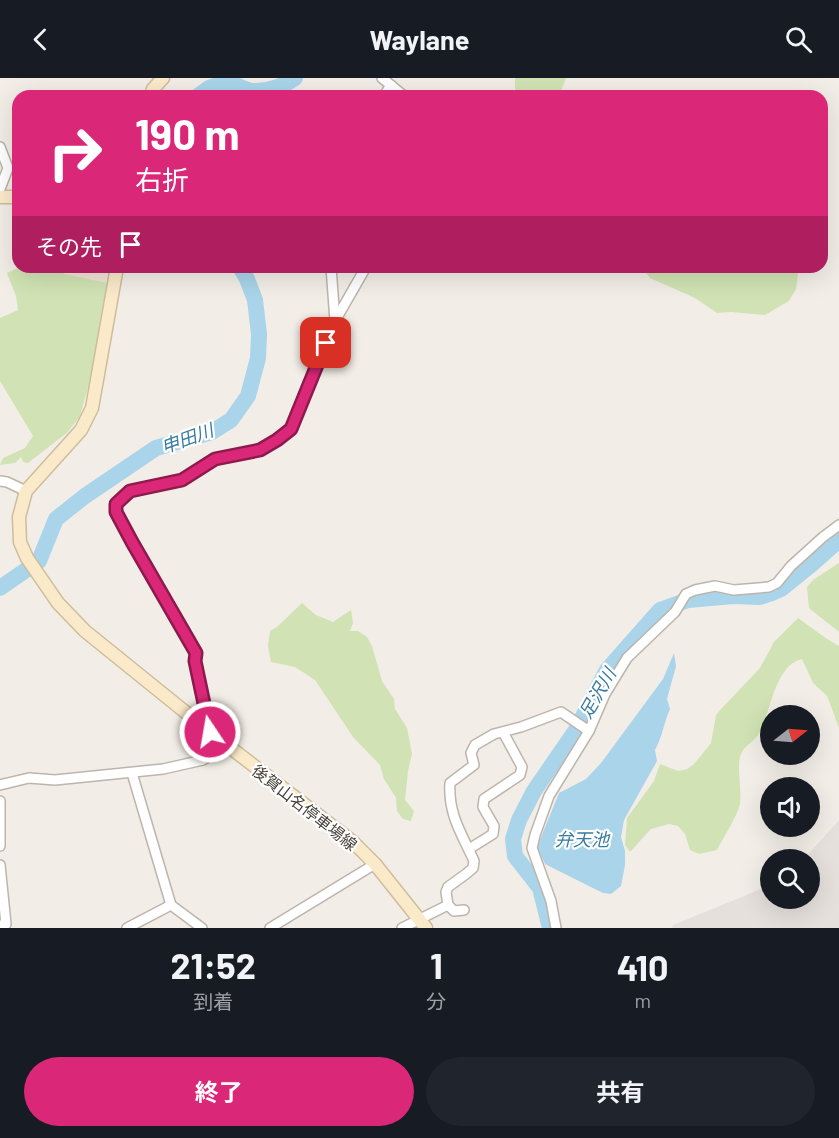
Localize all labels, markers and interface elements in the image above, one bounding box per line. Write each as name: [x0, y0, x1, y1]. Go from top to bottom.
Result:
icon: back: [24, 23, 57, 56]
text: Waylane: [370, 23, 469, 55]
icon: search: [782, 23, 815, 56]
text: 190 m: [135, 108, 240, 158]
icon: right: [36, 114, 114, 192]
text: 右折: [135, 163, 189, 195]
icon: arrive: [114, 228, 147, 261]
text: その先: [36, 233, 102, 259]
pin: [300, 317, 351, 368]
icon: arrive: [309, 326, 342, 359]
water label: 申田川: [158, 418, 218, 458]
water label: 足沢川: [574, 662, 621, 722]
position arrow: [178, 700, 242, 764]
north arrow: [760, 705, 820, 765]
map controls: [760, 705, 820, 909]
street label: 後賀山名停車場線: [249, 760, 361, 854]
button: sound: [760, 777, 820, 837]
water label: 弁天池: [555, 828, 611, 850]
button: search: [760, 849, 820, 909]
text: 21:52: [171, 943, 256, 986]
text: 1: [430, 943, 443, 986]
text: 410: [617, 945, 668, 988]
text: m: [634, 988, 651, 1012]
text: 到着: [193, 989, 233, 1013]
text: 分: [426, 989, 446, 1013]
button: 終了: [24, 1057, 414, 1126]
button: 共有: [426, 1057, 815, 1126]

